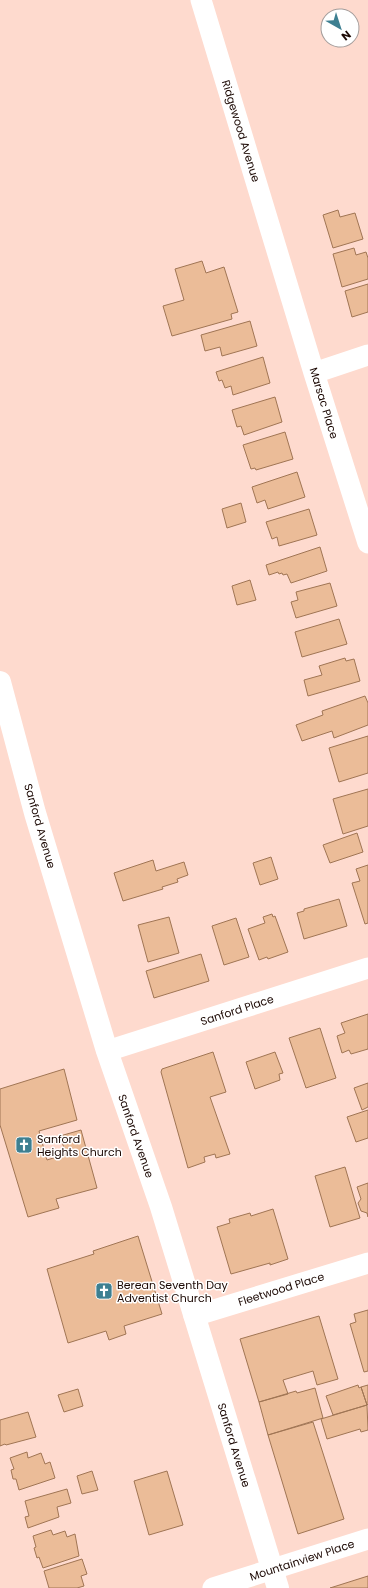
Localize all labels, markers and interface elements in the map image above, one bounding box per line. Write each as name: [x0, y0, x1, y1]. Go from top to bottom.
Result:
north arrow: [320, 8, 360, 48]
text: N: [338, 27, 355, 45]
street label: Ridgewood Avenue: [218, 78, 264, 184]
street label: Marsac Place: [306, 365, 342, 441]
street label: Sanford Avenue: [20, 782, 60, 870]
street label: Sanford Place: [198, 991, 276, 1029]
street label: Sanford Avenue: [114, 1092, 158, 1180]
place label: Sanford Heights Church: [37, 1131, 122, 1160]
church icon: Sanford Heights Church: [14, 1135, 34, 1155]
street label: Fleetwood Place: [236, 1268, 326, 1310]
place label: Berean Seventh Day Adventist Church: [117, 1277, 228, 1306]
church icon: Berean Seventh Day Adventist Church: [94, 1281, 114, 1301]
street label: Sanford Avenue: [214, 1401, 254, 1489]
street label: Mountainview Place: [247, 1535, 357, 1585]

